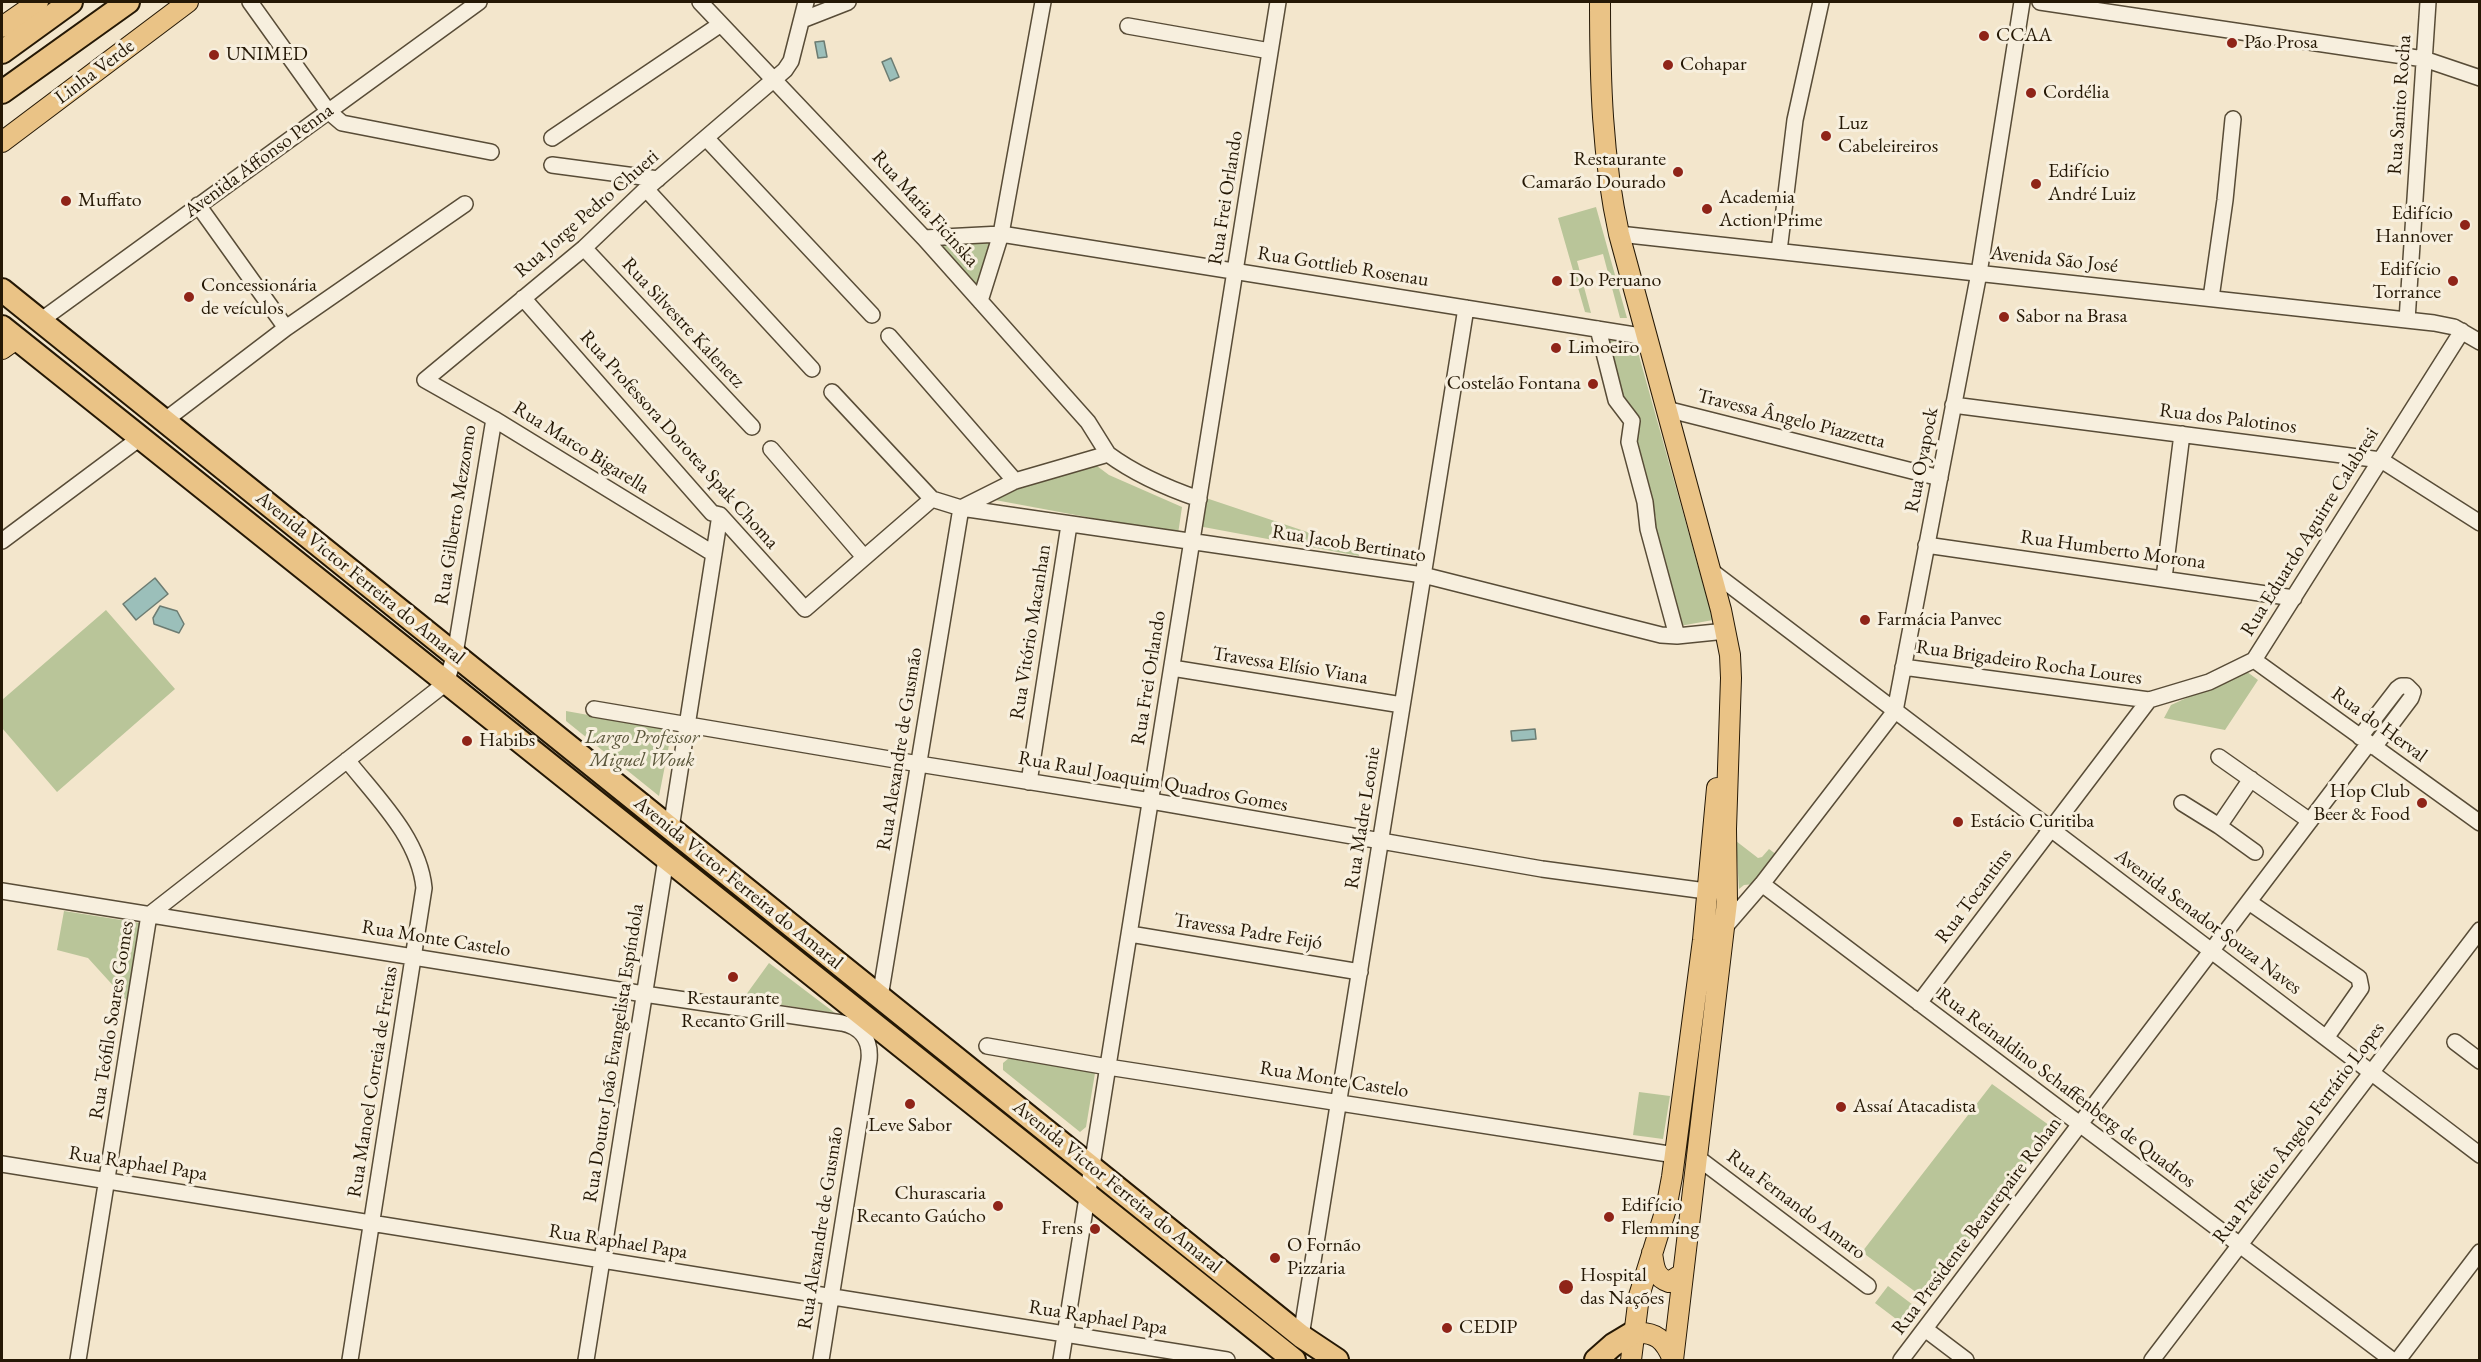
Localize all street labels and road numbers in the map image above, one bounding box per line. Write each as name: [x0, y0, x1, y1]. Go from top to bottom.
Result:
street label: Linha Verde: [51, 34, 139, 110]
street label: Rua Sanito Rocha: [2383, 34, 2417, 176]
street label: Avenida Affonso Penna: [180, 99, 338, 223]
street label: Rua Frei Orlando: [1204, 129, 1248, 267]
street label: Rua Jorge Pedro Chueri: [510, 145, 664, 283]
street label: Rua Maria Ficinska: [866, 146, 984, 272]
street label: Avenida São José: [1989, 241, 2119, 279]
street label: Rua Gottlieb Rosenau: [1256, 242, 1430, 292]
street label: Rua Silvestre Kalenetz: [616, 253, 750, 393]
street label: Rua Professora Dorotea Spak Choma: [574, 326, 784, 554]
street label: Travessa Ângelo Piazzetta: [1694, 384, 1888, 454]
street label: Rua Marco Bigarella: [508, 396, 654, 500]
street label: Rua dos Palotinos: [2158, 399, 2298, 439]
street label: Rua Oyapock: [1900, 406, 1944, 514]
street label: Rua Gilberto Mezzomo: [430, 423, 482, 607]
street label: Rua Eduardo Aguirre Calabresi: [2236, 423, 2384, 641]
street label: Avenida Victor Ferreira do Amaral: [251, 486, 469, 670]
street label: Rua Jacob Bertinato: [1270, 520, 1428, 568]
street label: Rua Humberto Morona: [2019, 525, 2207, 575]
street label: Rua Vitório Macanhan: [1005, 543, 1057, 721]
street label: Rua Frei Orlando: [1127, 609, 1171, 747]
street label: Rua Brigadeiro Rocha Loures: [1915, 635, 2143, 691]
street label: Travessa Elísio Viana: [1210, 642, 1370, 690]
street label: Rua Alexandre de Gusmão: [872, 646, 928, 852]
street label: Rua do Herval: [2326, 682, 2432, 768]
street label: Rua Madre Leonie: [1340, 745, 1386, 891]
street label: Rua Raul Joaquim Quadros Gomes: [1016, 746, 1290, 818]
street label: Avenida Victor Ferreira do Amaral: [629, 791, 847, 975]
street label: Rua Tocantins: [1931, 844, 2017, 948]
street label: Avenida Senador Souza Naves: [2110, 844, 2306, 1000]
street label: Rua Doutor João Evangelista Espíndola: [579, 902, 649, 1204]
street label: Travessa Padre Feijó: [1172, 908, 1324, 956]
street label: Rua Monte Castelo: [360, 915, 512, 963]
street label: Rua Teófilo Soares Gomes: [84, 919, 140, 1121]
street label: Rua Manoel Correia de Freitas: [343, 965, 403, 1199]
street label: Rua Reinaldino Schaffenberg de Quadros: [1932, 983, 2200, 1193]
street label: Rua Prefeito Ângelo Ferrário Lopes: [2208, 1018, 2390, 1248]
street label: Rua Monte Castelo: [1258, 1056, 1410, 1104]
street label: Avenida Victor Ferreira do Amaral: [1008, 1095, 1226, 1279]
street label: Rua Presidente Beaurepaire Rohan: [1887, 1112, 2067, 1340]
street label: Rua Alexandre de Gusmão: [793, 1125, 849, 1331]
street label: Rua Raphael Papa: [67, 1141, 209, 1187]
street label: Rua Fernando Amaro: [1722, 1145, 1870, 1265]
street label: Rua Raphael Papa: [547, 1219, 689, 1265]
street label: Rua Raphael Papa: [1027, 1295, 1169, 1341]

